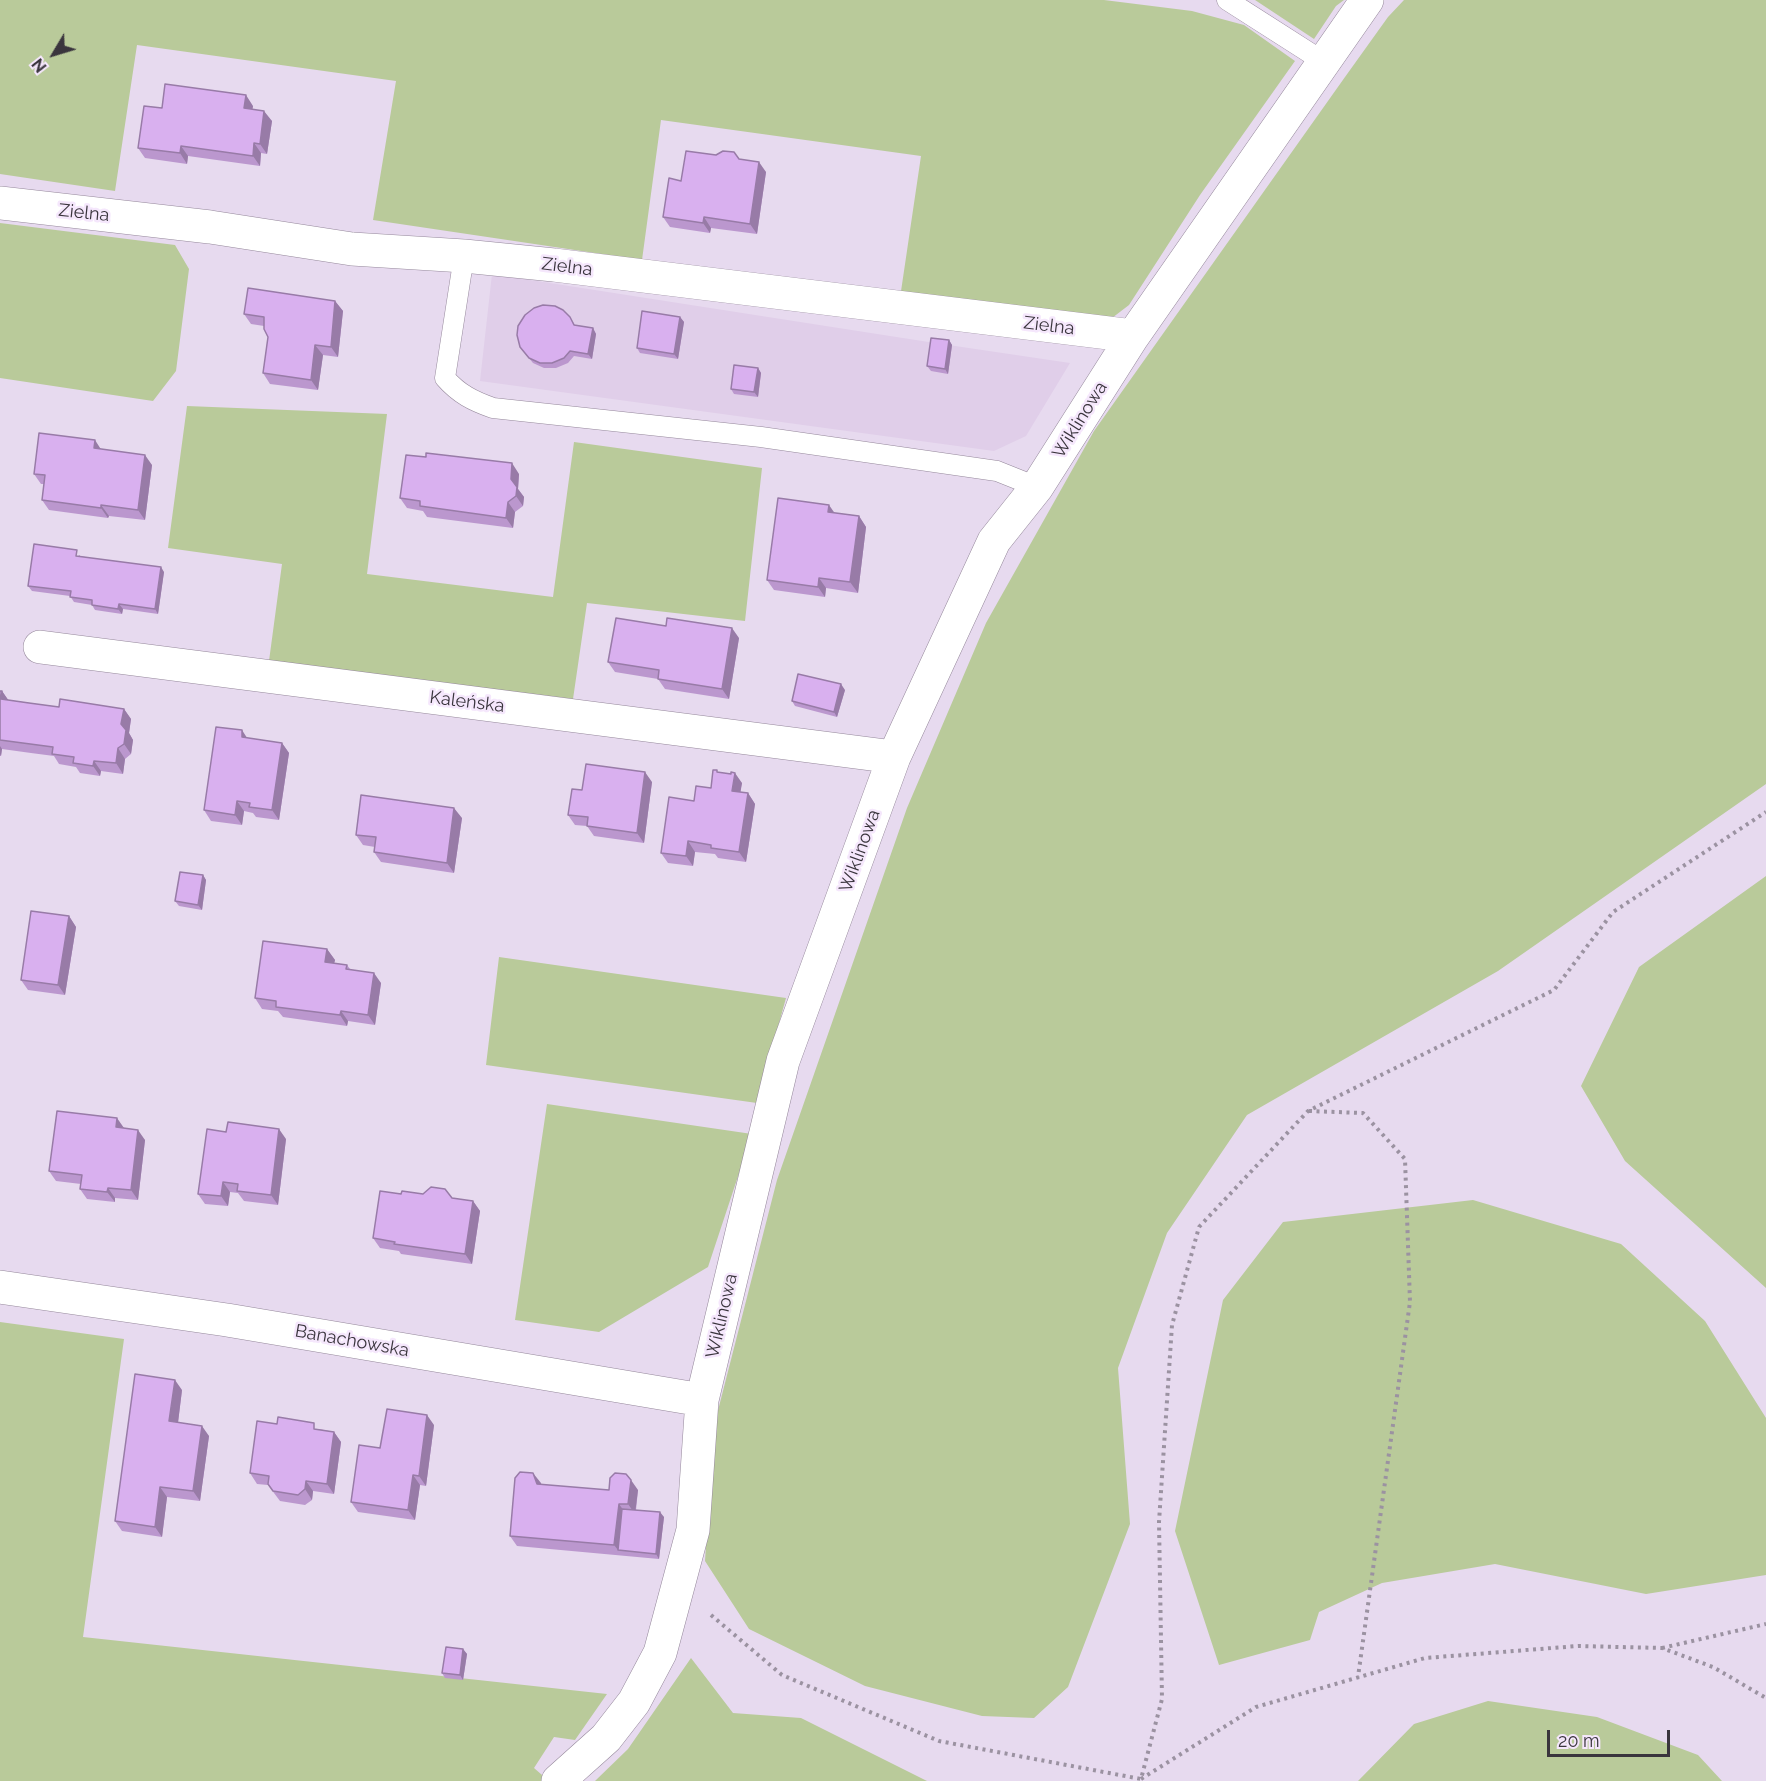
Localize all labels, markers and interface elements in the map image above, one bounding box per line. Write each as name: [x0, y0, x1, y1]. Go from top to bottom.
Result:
north arrow: [24, 24, 84, 84]
text: N: [28, 55, 51, 76]
street label: Zielna: [58, 200, 110, 226]
street label: Zielna: [540, 253, 594, 281]
street label: Zielna: [1022, 312, 1076, 340]
street label: Wiklinowa: [1048, 378, 1112, 462]
street label: Kaleńska: [428, 687, 506, 717]
street label: Wiklinowa: [835, 807, 885, 895]
street label: Wiklinowa: [702, 1272, 742, 1360]
street label: Banachowska: [293, 1320, 411, 1362]
scale bar: [1550, 1718, 1673, 1756]
text: 20 m: [1558, 1730, 1600, 1751]

